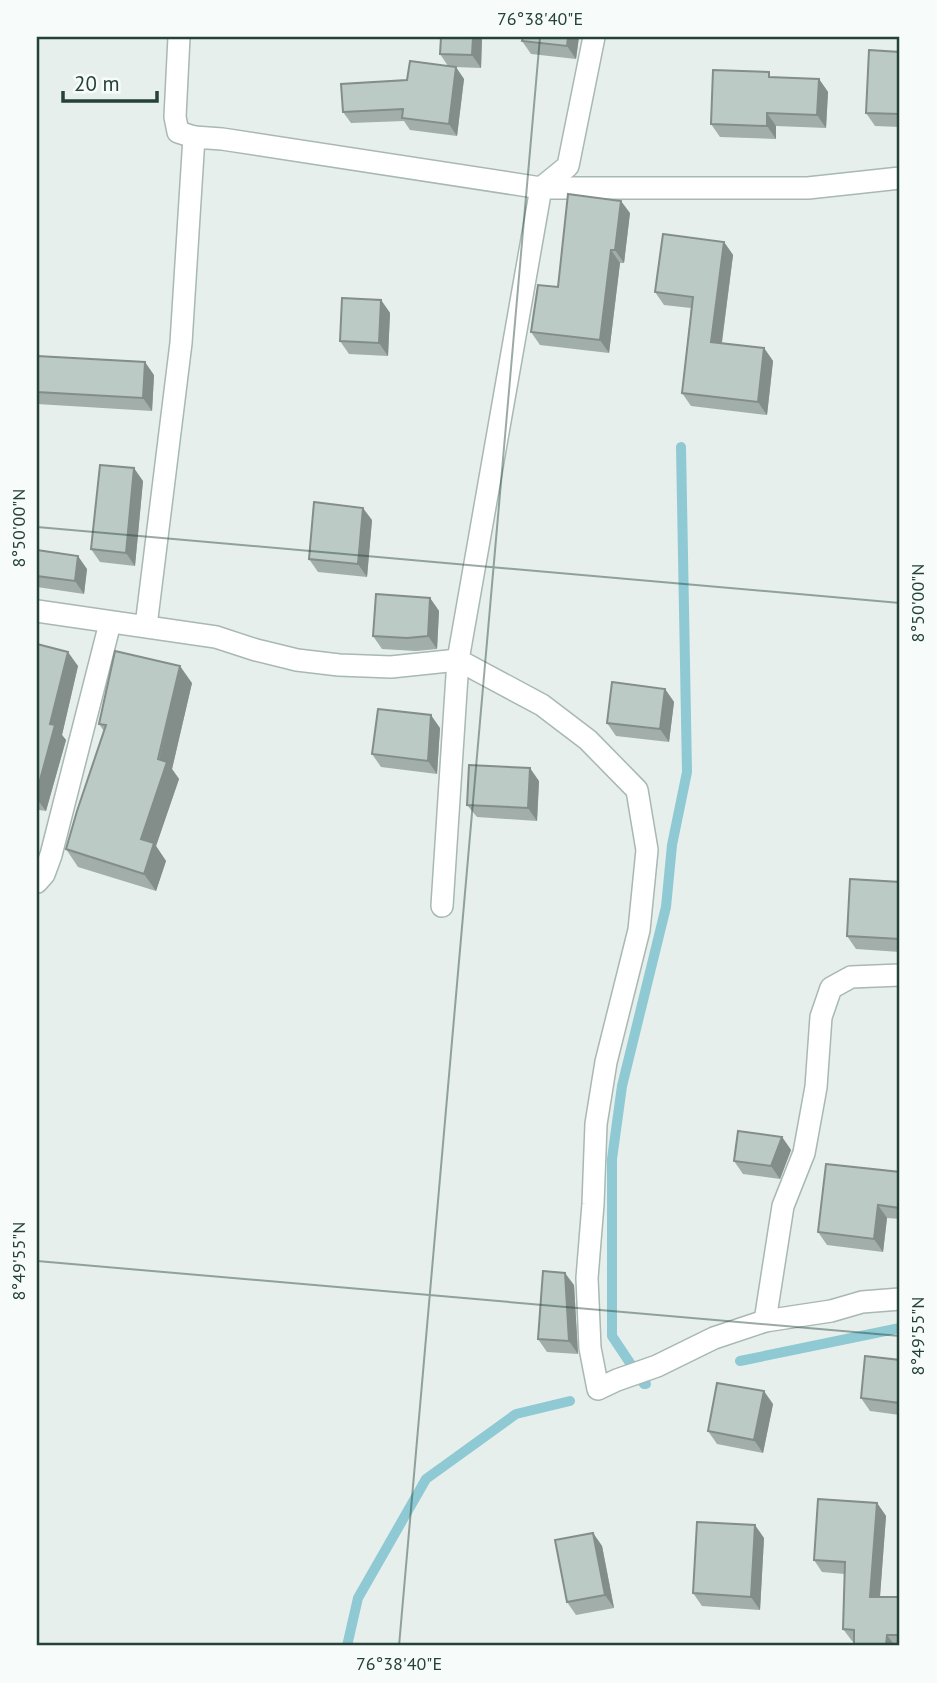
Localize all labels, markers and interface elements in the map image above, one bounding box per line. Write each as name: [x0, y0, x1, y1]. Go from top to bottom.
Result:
text: 76°38'40"E: [497, 7, 583, 30]
scale bar: [63, 60, 158, 104]
text: 20 m: [74, 70, 120, 97]
text: 8°50'00"N: [7, 489, 30, 567]
text: 8°50'00"N: [906, 564, 929, 642]
text: 8°49'55"N: [7, 1222, 30, 1300]
text: 8°49'55"N: [906, 1297, 929, 1375]
text: 76°38'40"E: [356, 1652, 442, 1675]

